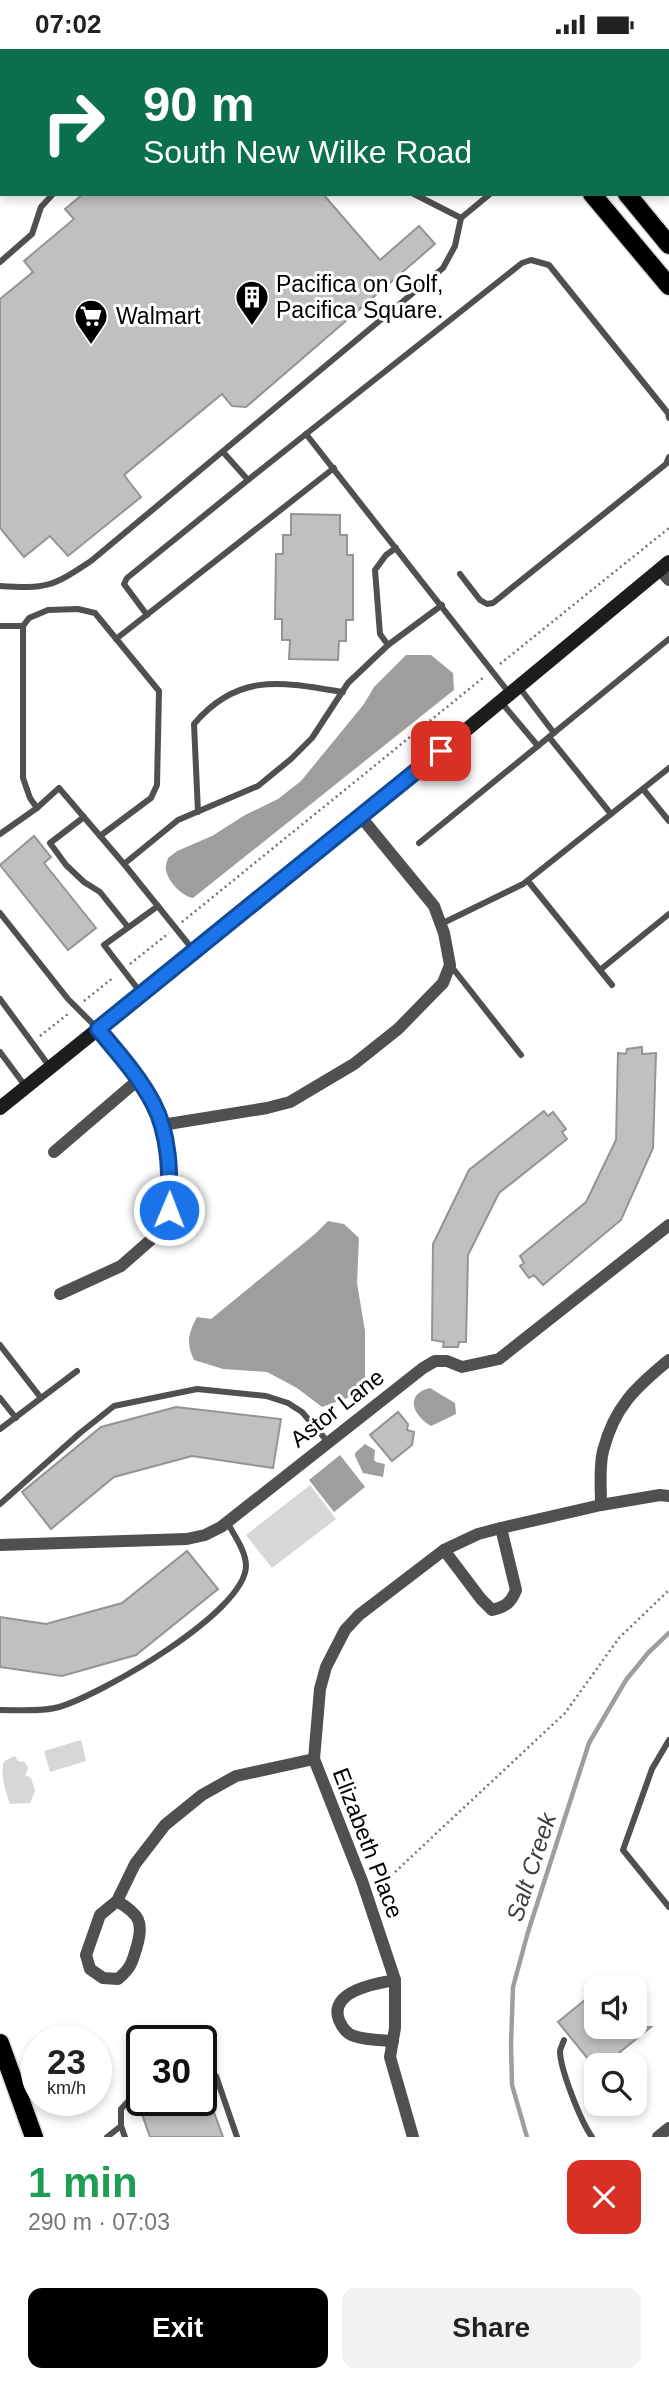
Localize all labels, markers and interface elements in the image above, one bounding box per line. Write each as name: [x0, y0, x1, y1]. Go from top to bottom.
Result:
text: 07:02: [35, 9, 102, 39]
icon: right: [28, 77, 119, 168]
text: 90 m: [143, 77, 255, 131]
text: South New Wilke Road: [143, 134, 472, 170]
place label: Pacifica on Golf, Pacifica Square.: [276, 271, 443, 323]
building icon: Pacifica on Golf, Pacifica Square.: [233, 278, 271, 327]
supermarket icon: Walmart: [72, 297, 110, 346]
place label: Walmart: [116, 303, 201, 329]
pin: [411, 721, 471, 781]
icon: arrive: [422, 732, 460, 770]
position arrow: [132, 1173, 206, 1247]
street label: Astor Lane: [285, 1364, 389, 1452]
street label: Elizabeth Place: [327, 1764, 409, 1922]
water label: Salt Creek: [501, 1808, 562, 1924]
map controls: [584, 1976, 647, 2116]
button: sound: [584, 1976, 647, 2039]
speed limit sign: 30: [126, 2025, 217, 2116]
text: 23: [47, 2042, 86, 2081]
button: search: [584, 2053, 647, 2116]
text: km/h: [47, 2078, 86, 2098]
text: 1 min: [28, 2159, 138, 2206]
button: close: [567, 2160, 641, 2234]
text: 290 m · 07:03: [28, 2209, 170, 2235]
button: Exit: [28, 2288, 328, 2368]
button: Share: [342, 2288, 641, 2368]

